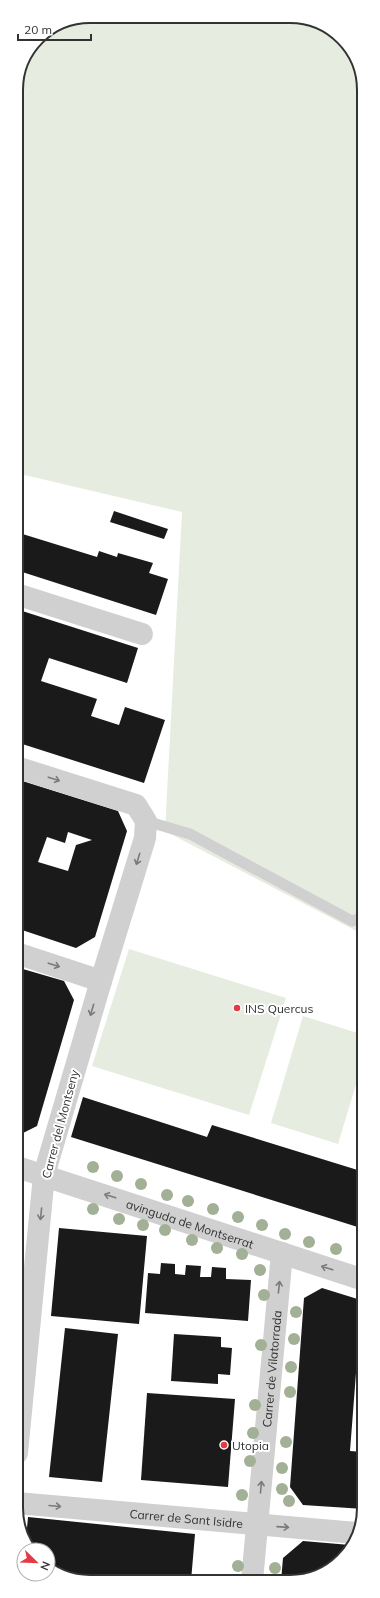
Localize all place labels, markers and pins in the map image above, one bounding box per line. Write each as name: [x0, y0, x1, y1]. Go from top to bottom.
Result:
place label: INS Quercus: [245, 1001, 314, 1016]
marker: INS Quercus: [232, 1003, 242, 1013]
place label: Utopia: [232, 1438, 269, 1453]
marker: Utopia: [219, 1440, 229, 1450]

